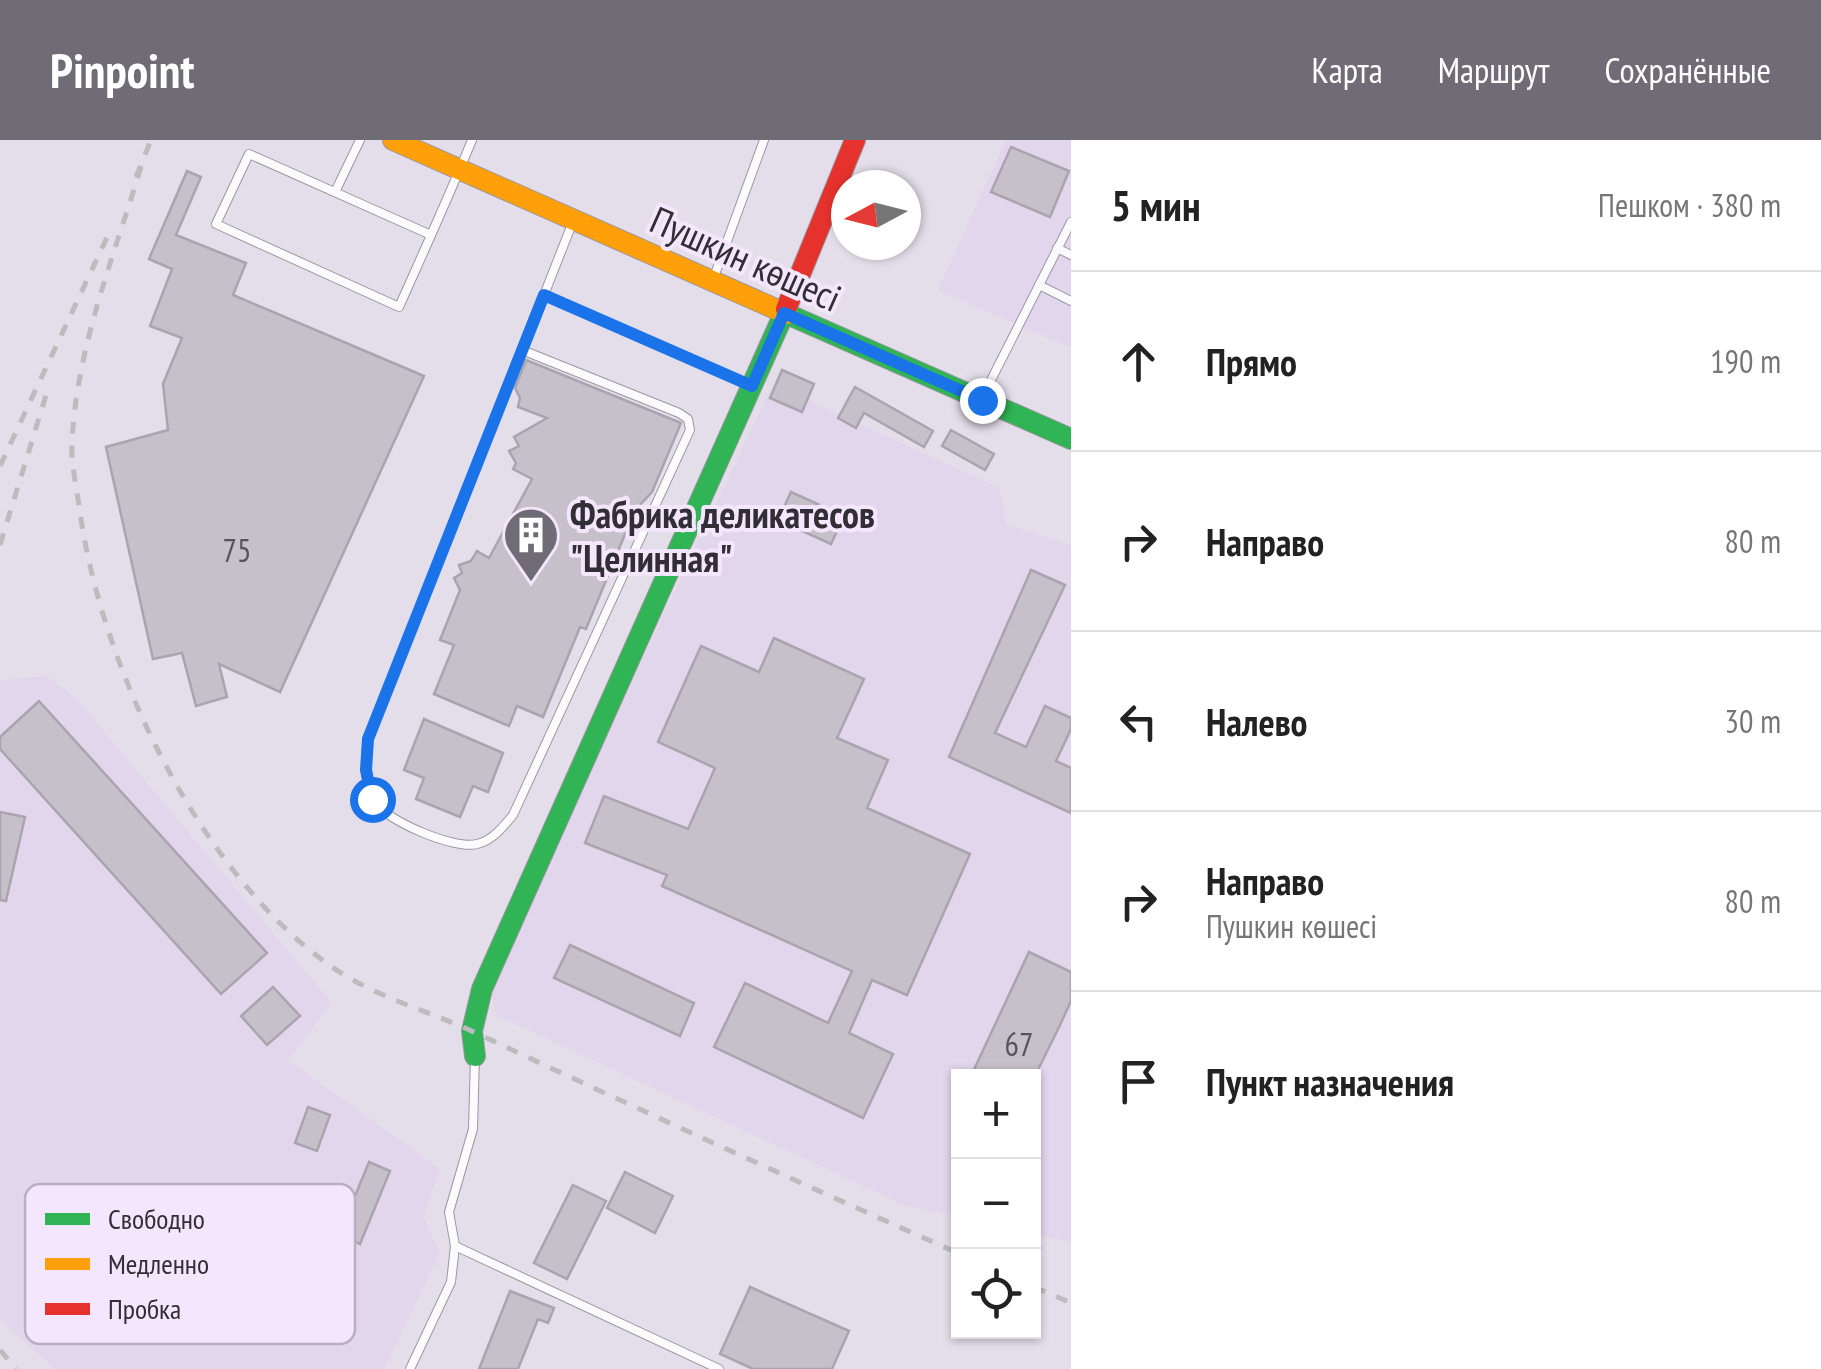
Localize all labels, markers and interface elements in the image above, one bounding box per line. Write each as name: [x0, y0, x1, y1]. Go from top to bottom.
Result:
text: Pinpoint: [50, 39, 194, 101]
text: Карта: [1311, 47, 1383, 93]
text: Маршрут: [1438, 47, 1549, 93]
text: Сохранённые: [1604, 47, 1771, 93]
north arrow: [831, 170, 921, 260]
text: 5 мин: [1111, 178, 1201, 233]
text: Пешком · 380 m: [1598, 184, 1781, 226]
street label: Пушкин көшесі: [643, 194, 849, 322]
icon: ahead: [1111, 334, 1166, 389]
text: Прямо: [1206, 337, 1297, 386]
text: 190 m: [1710, 340, 1781, 382]
route end: [960, 378, 1006, 424]
place label: Фабрика деликатесов "Целинная": [570, 489, 875, 582]
building icon: Фабрика деликатесов "Целинная": [501, 505, 561, 584]
icon: right: [1111, 514, 1166, 569]
text: Направо: [1206, 517, 1324, 566]
text: 80 m: [1725, 520, 1781, 562]
house number: 75: [223, 529, 251, 571]
icon: left: [1111, 694, 1166, 749]
text: Налево: [1206, 697, 1307, 746]
text: 30 m: [1725, 700, 1781, 742]
route start: [350, 777, 396, 823]
text: Направо: [1206, 856, 1324, 905]
icon: right: [1111, 874, 1166, 929]
text: 80 m: [1725, 880, 1781, 922]
text: Пушкин көшесі: [1206, 905, 1377, 947]
house number: 67: [1005, 1023, 1033, 1065]
icon: arrive: [1111, 1054, 1166, 1109]
text: Пункт назначения: [1206, 1057, 1454, 1106]
map controls: [951, 1069, 1041, 1339]
button: +: [951, 1069, 1041, 1159]
button: −: [951, 1159, 1041, 1249]
legend: [25, 1184, 355, 1344]
text: Свободно: [108, 1200, 205, 1237]
text: Медленно: [108, 1245, 209, 1282]
button: locate: [951, 1249, 1041, 1339]
text: Пробка: [108, 1290, 181, 1327]

